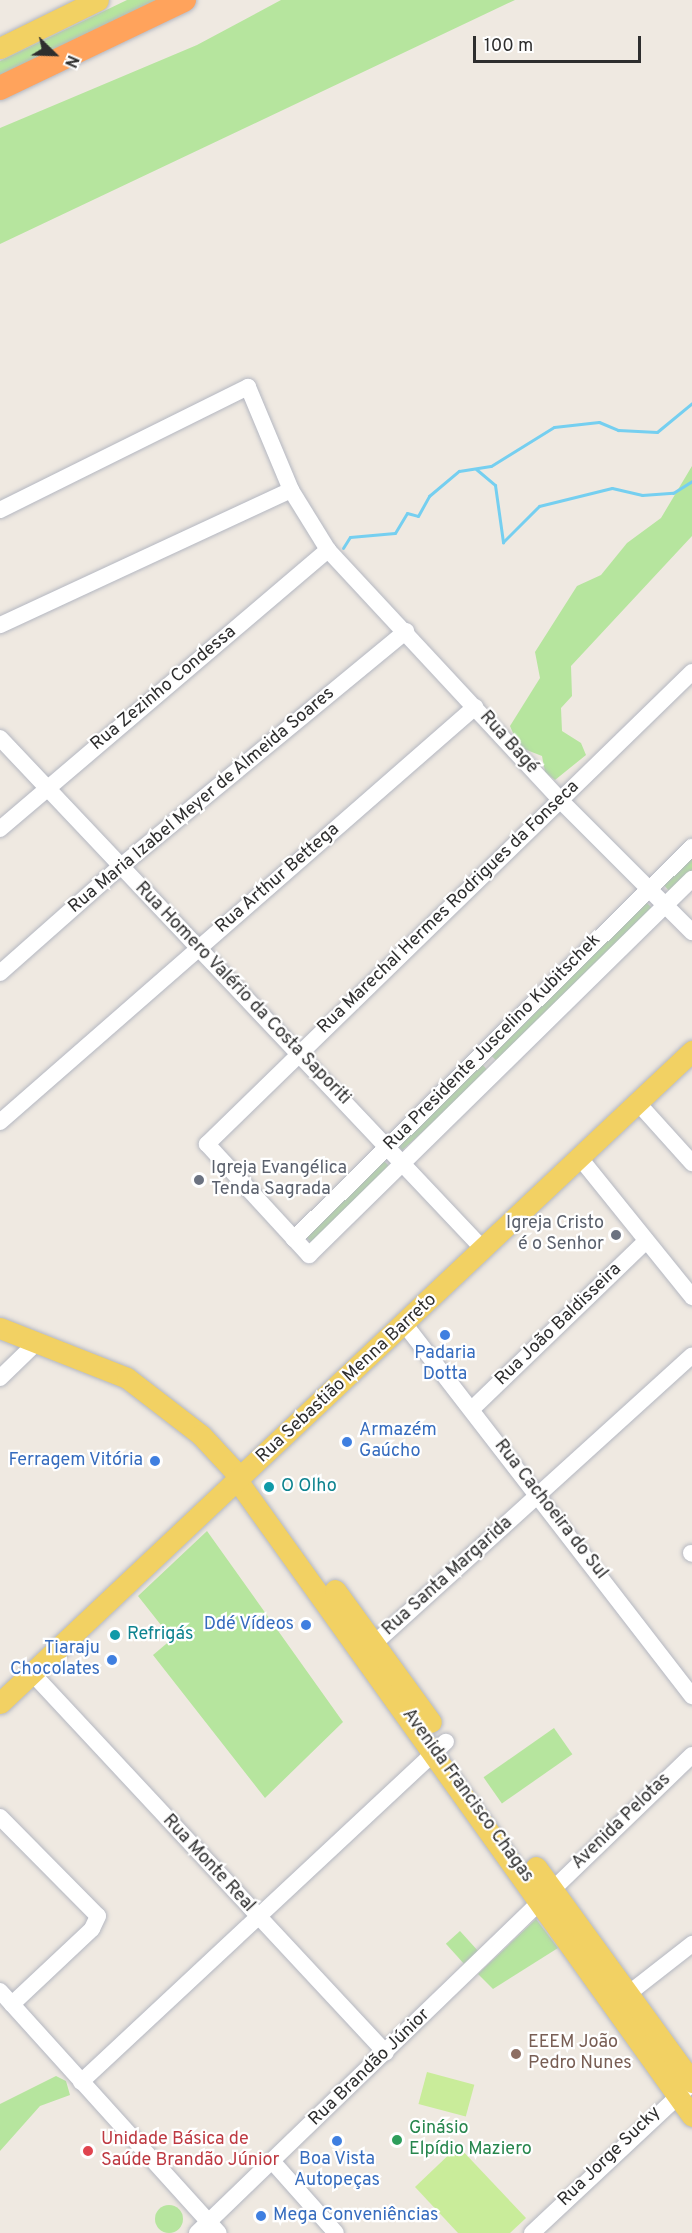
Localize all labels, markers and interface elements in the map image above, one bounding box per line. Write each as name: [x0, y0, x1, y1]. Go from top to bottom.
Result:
north arrow: [24, 24, 84, 84]
scale bar: [476, 24, 644, 62]
text: 100 m: [484, 35, 533, 58]
text: N: [59, 52, 82, 70]
street label: Rua Zezinho Condessa: [87, 622, 241, 756]
street label: Rua Maria Izabel Meyer de Almeida Soares: [64, 683, 340, 919]
street label: Rua Bagé: [474, 707, 542, 779]
street label: Rua Marechal Hermes Rodrigues da Fonseca: [314, 777, 584, 1039]
street label: Rua Arthur Bettega: [211, 819, 345, 939]
street label: Rua Homero Valério da Costa Saporiti: [129, 878, 355, 1110]
street label: Rua Presidente Juscelino Kubitschek: [380, 930, 606, 1156]
place label: Igreja Evangélica Tenda Sagrada: [211, 1159, 347, 1202]
marker: Igreja Evangélica Tenda Sagrada: [192, 1173, 206, 1187]
place label: Igreja Cristo é o Senhor: [506, 1214, 604, 1256]
marker: Igreja Cristo é o Senhor: [609, 1228, 623, 1242]
street label: Rua João Baldisseira: [491, 1259, 627, 1391]
street label: Rua Sebastião Menna Barreto: [252, 1290, 442, 1468]
marker: Padaria Dotta: [438, 1328, 452, 1342]
place label: Padaria Dotta: [414, 1344, 476, 1386]
place label: Armazém Gaúcho: [359, 1421, 437, 1464]
marker: Armazém Gaúcho: [340, 1435, 354, 1449]
street label: Rua Cachoeira do Sul: [489, 1436, 611, 1584]
place label: Ferragem Vitória: [8, 1450, 143, 1472]
marker: Ferragem Vitória: [148, 1454, 162, 1468]
place label: O Olho: [281, 1476, 337, 1498]
marker: O Olho: [262, 1480, 276, 1494]
street label: Rua Santa Margarida: [379, 1513, 517, 1641]
place label: Ddé Vídeos: [203, 1614, 294, 1636]
marker: Ddé Vídeos: [299, 1618, 313, 1632]
place label: Refrigás: [127, 1624, 193, 1646]
marker: Refrigás: [108, 1628, 122, 1642]
place label: Tiaraju Chocolates: [10, 1639, 100, 1682]
marker: Tiaraju Chocolates: [105, 1653, 119, 1667]
street label: Avenida Francisco Chagas: [397, 1705, 537, 1887]
street label: Avenida Pelotas: [568, 1769, 676, 1875]
street label: Rua Monte Real: [157, 1811, 259, 1917]
street label: Rua Brandão Júnior: [305, 2005, 435, 2131]
place label: EEEM João Pedro Nunes: [528, 2033, 632, 2076]
marker: EEEM João Pedro Nunes: [509, 2047, 523, 2061]
street label: Rua Jorge Sucky: [554, 2102, 666, 2212]
place label: Ginásio Elpídio Maziero: [409, 2119, 532, 2162]
place label: Unidade Básica de Saúde Brandão Júnior: [101, 2130, 279, 2172]
marker: Ginásio Elpídio Maziero: [390, 2133, 404, 2147]
marker: Boa Vista Autopeças: [330, 2134, 344, 2148]
marker: Unidade Básica de Saúde Brandão Júnior: [79, 2142, 97, 2160]
place label: Boa Vista Autopeças: [294, 2150, 380, 2192]
place label: Mega Conveniências: [273, 2205, 439, 2227]
marker: Mega Conveniências: [254, 2209, 268, 2223]

